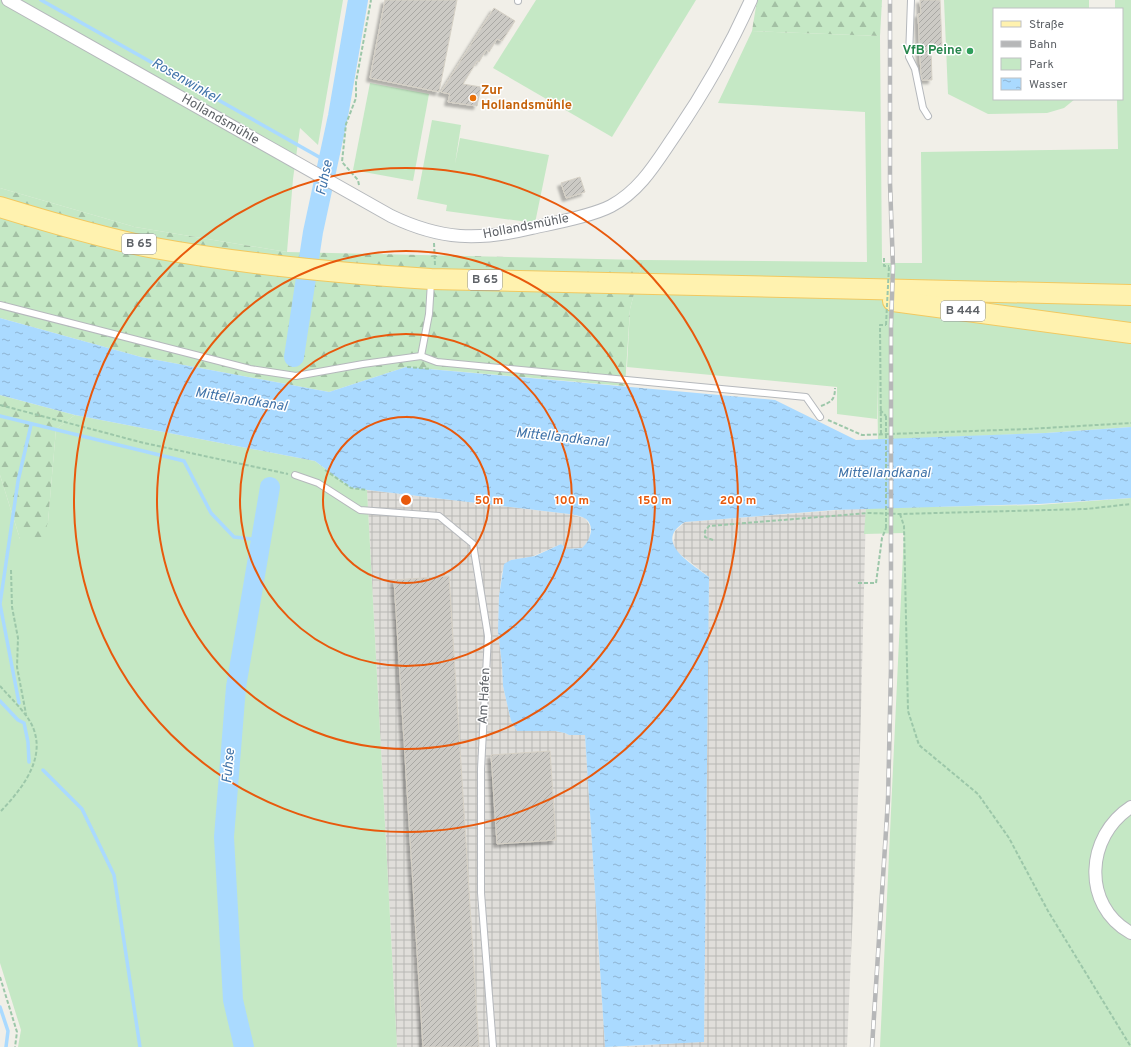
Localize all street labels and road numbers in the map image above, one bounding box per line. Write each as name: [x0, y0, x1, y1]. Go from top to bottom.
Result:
street label: Hollandsmühle: [178, 91, 262, 149]
street label: Hollandsmühle: [482, 211, 570, 243]
road number: B 65: [122, 234, 156, 254]
road number: B 65: [468, 270, 502, 290]
road number: B 444: [941, 301, 985, 321]
street label: Am Hafen: [476, 667, 494, 725]

